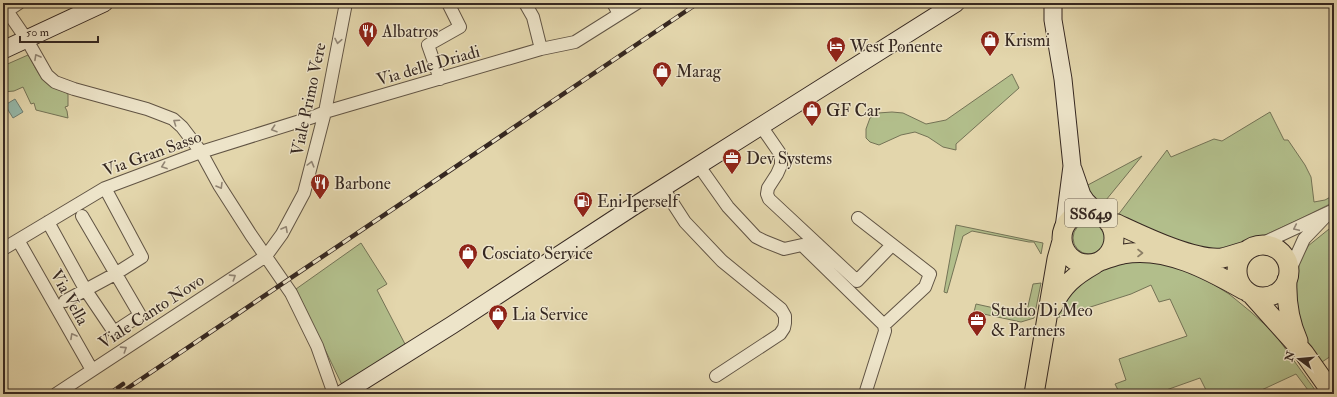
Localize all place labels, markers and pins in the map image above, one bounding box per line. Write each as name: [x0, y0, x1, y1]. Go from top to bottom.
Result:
restaurant icon: Albatros: [357, 20, 379, 48]
place label: Albatros: [381, 21, 438, 42]
shop icon: Krismi: [979, 29, 1001, 57]
place label: Krismi: [1004, 30, 1051, 51]
hotel icon: West Ponente: [825, 35, 847, 63]
place label: West Ponente: [849, 36, 943, 57]
shop icon: Marag: [651, 60, 673, 88]
place label: Marag: [676, 61, 722, 82]
shop icon: GF Car: [801, 99, 823, 127]
place label: GF Car: [826, 100, 881, 121]
office icon: Dev Systems: [721, 147, 743, 175]
place label: Dev Systems: [746, 148, 832, 170]
restaurant icon: Barbone: [309, 172, 331, 200]
place label: Barbone: [334, 173, 391, 194]
fuel station icon: Eni Iperself: [572, 190, 594, 218]
place label: Eni Iperself: [597, 191, 680, 213]
shop icon: Cosciato Service: [457, 242, 479, 270]
place label: Cosciato Service: [482, 243, 593, 264]
place label: Studio Di Meo & Partners: [991, 300, 1093, 341]
shop icon: Lia Service: [487, 303, 509, 331]
place label: Lia Service: [512, 304, 588, 325]
office icon: Studio Di Meo & Partners: [966, 309, 988, 337]

